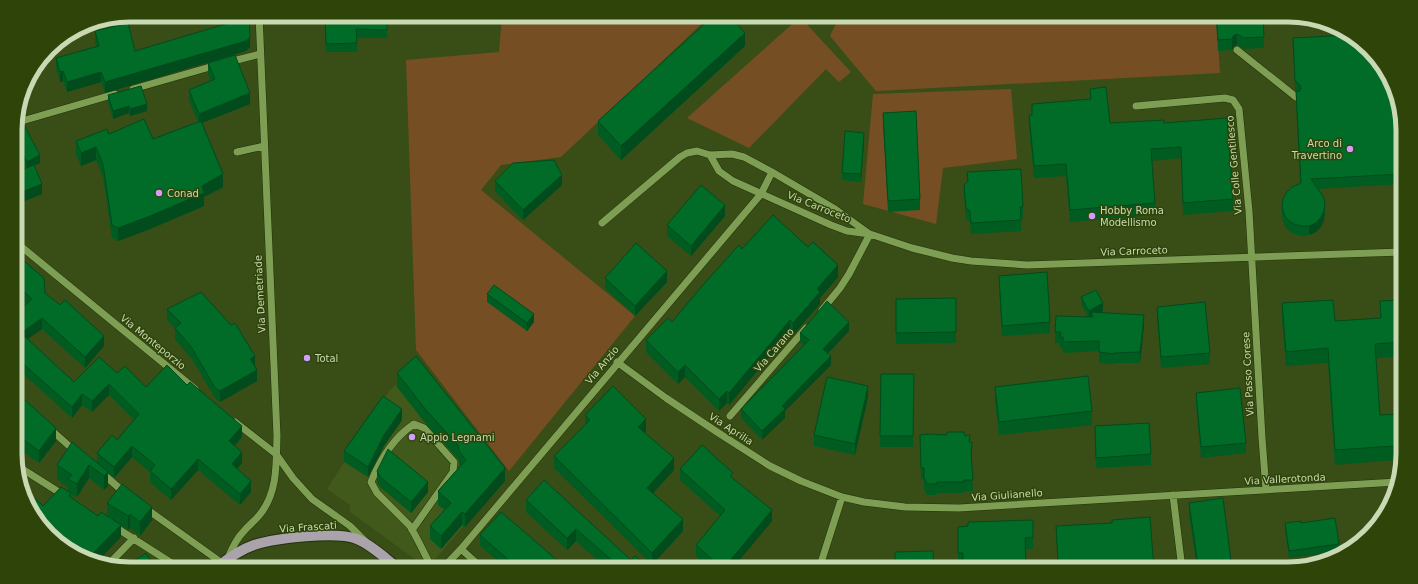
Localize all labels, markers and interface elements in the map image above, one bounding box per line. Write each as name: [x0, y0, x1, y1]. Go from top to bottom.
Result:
street label: Via Colle Gentilesco: [1224, 115, 1244, 215]
place label: Arco di Travertino: [1291, 138, 1342, 161]
marker: Arco di Travertino: [1345, 144, 1355, 154]
marker: Conad: [154, 188, 164, 198]
place label: Conad: [167, 188, 199, 199]
street label: Via Carroceto: [786, 189, 852, 225]
place label: Hobby Roma Modellismo: [1100, 205, 1164, 228]
marker: Hobby Roma Modellismo: [1087, 211, 1097, 221]
street label: Via Carroceto: [1100, 244, 1168, 258]
street label: Via Demetriade: [252, 255, 268, 333]
street label: Via Monteporzio: [118, 312, 188, 372]
street label: Via Carano: [752, 326, 796, 374]
street label: Via Passo Corese: [1240, 331, 1256, 417]
street label: Via Anzio: [583, 344, 621, 386]
marker: Total: [302, 353, 312, 363]
place label: Total: [314, 353, 338, 364]
street label: Via Aprilia: [707, 411, 755, 447]
marker: Appio Legnami: [407, 432, 417, 442]
place label: Appio Legnami: [420, 432, 495, 443]
street label: Via Vallerotonda: [1244, 471, 1326, 487]
street label: Via Giulianello: [971, 487, 1043, 503]
street label: Via Frascati: [279, 520, 337, 534]

